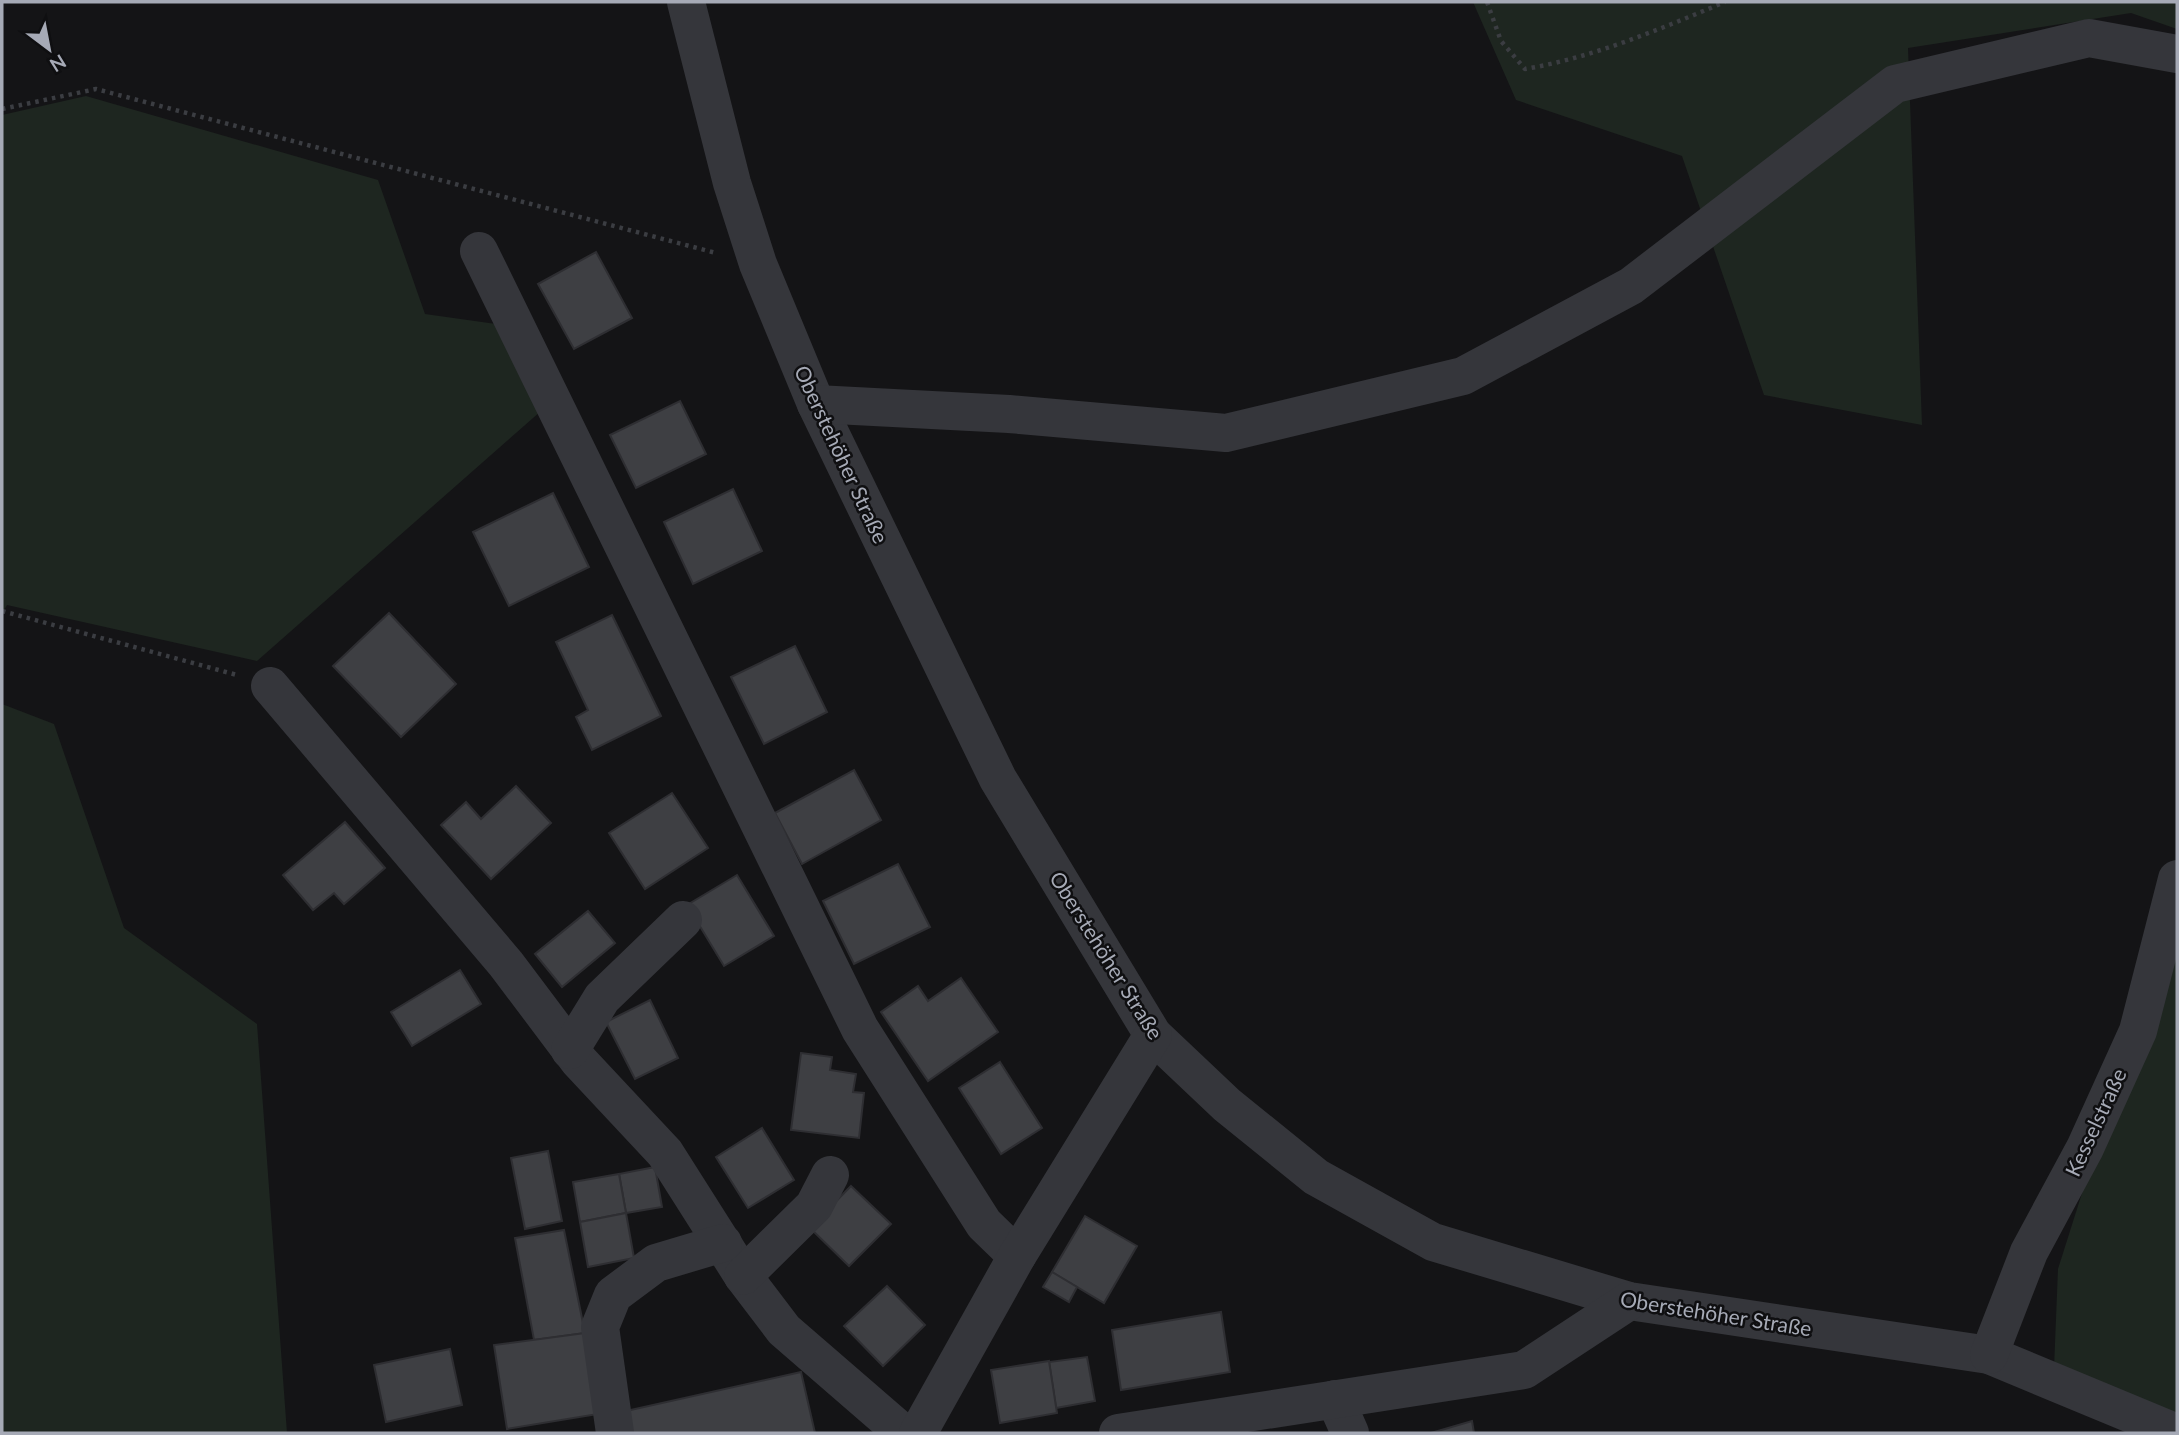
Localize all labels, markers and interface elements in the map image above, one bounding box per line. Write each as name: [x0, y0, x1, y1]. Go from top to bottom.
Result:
north arrow: [14, 14, 84, 84]
text: N: [46, 50, 71, 77]
street label: Oberstehöher Straße: [790, 361, 894, 547]
street label: Oberstehöher Straße: [1045, 866, 1169, 1044]
street label: Kesselstraße: [2059, 1064, 2131, 1180]
street label: Oberstehöher Straße: [1619, 1286, 1813, 1340]

